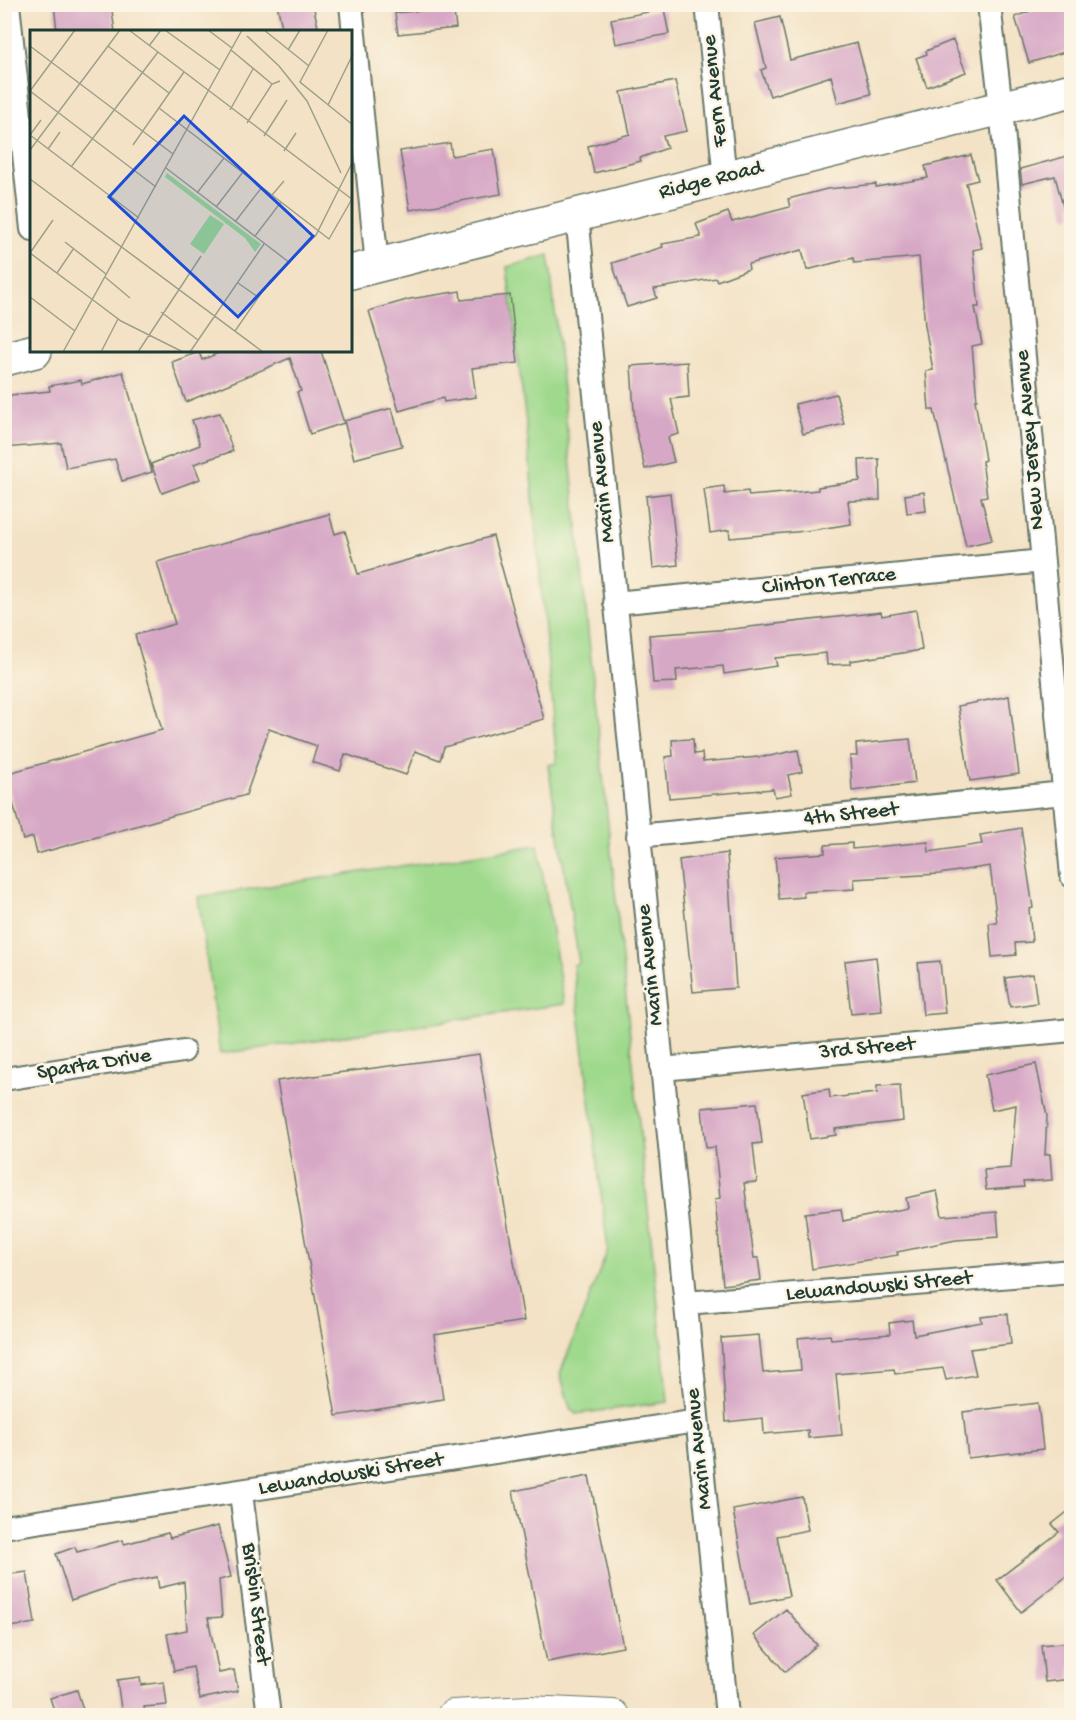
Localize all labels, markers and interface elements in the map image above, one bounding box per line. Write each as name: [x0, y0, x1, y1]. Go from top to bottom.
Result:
inset map: [30, 30, 352, 352]
street label: Fern Avenue: [697, 33, 735, 149]
street label: Ridge Road: [656, 155, 768, 206]
street label: New Jersey Avenue: [1010, 348, 1052, 531]
street label: Marin Avenue: [584, 419, 622, 544]
street label: Clinton Terrace: [761, 562, 898, 602]
street label: 4th Street: [802, 797, 902, 833]
street label: Marin Avenue: [632, 902, 670, 1027]
street label: 3rd Street: [817, 1032, 918, 1066]
street label: Sparta Drive: [35, 1043, 154, 1087]
street label: Lewandowski Street: [785, 1266, 975, 1308]
street label: Marin Avenue: [681, 1386, 719, 1511]
street label: Lewandowski Street: [257, 1447, 447, 1502]
street label: Brisbin Street: [235, 1541, 276, 1668]

